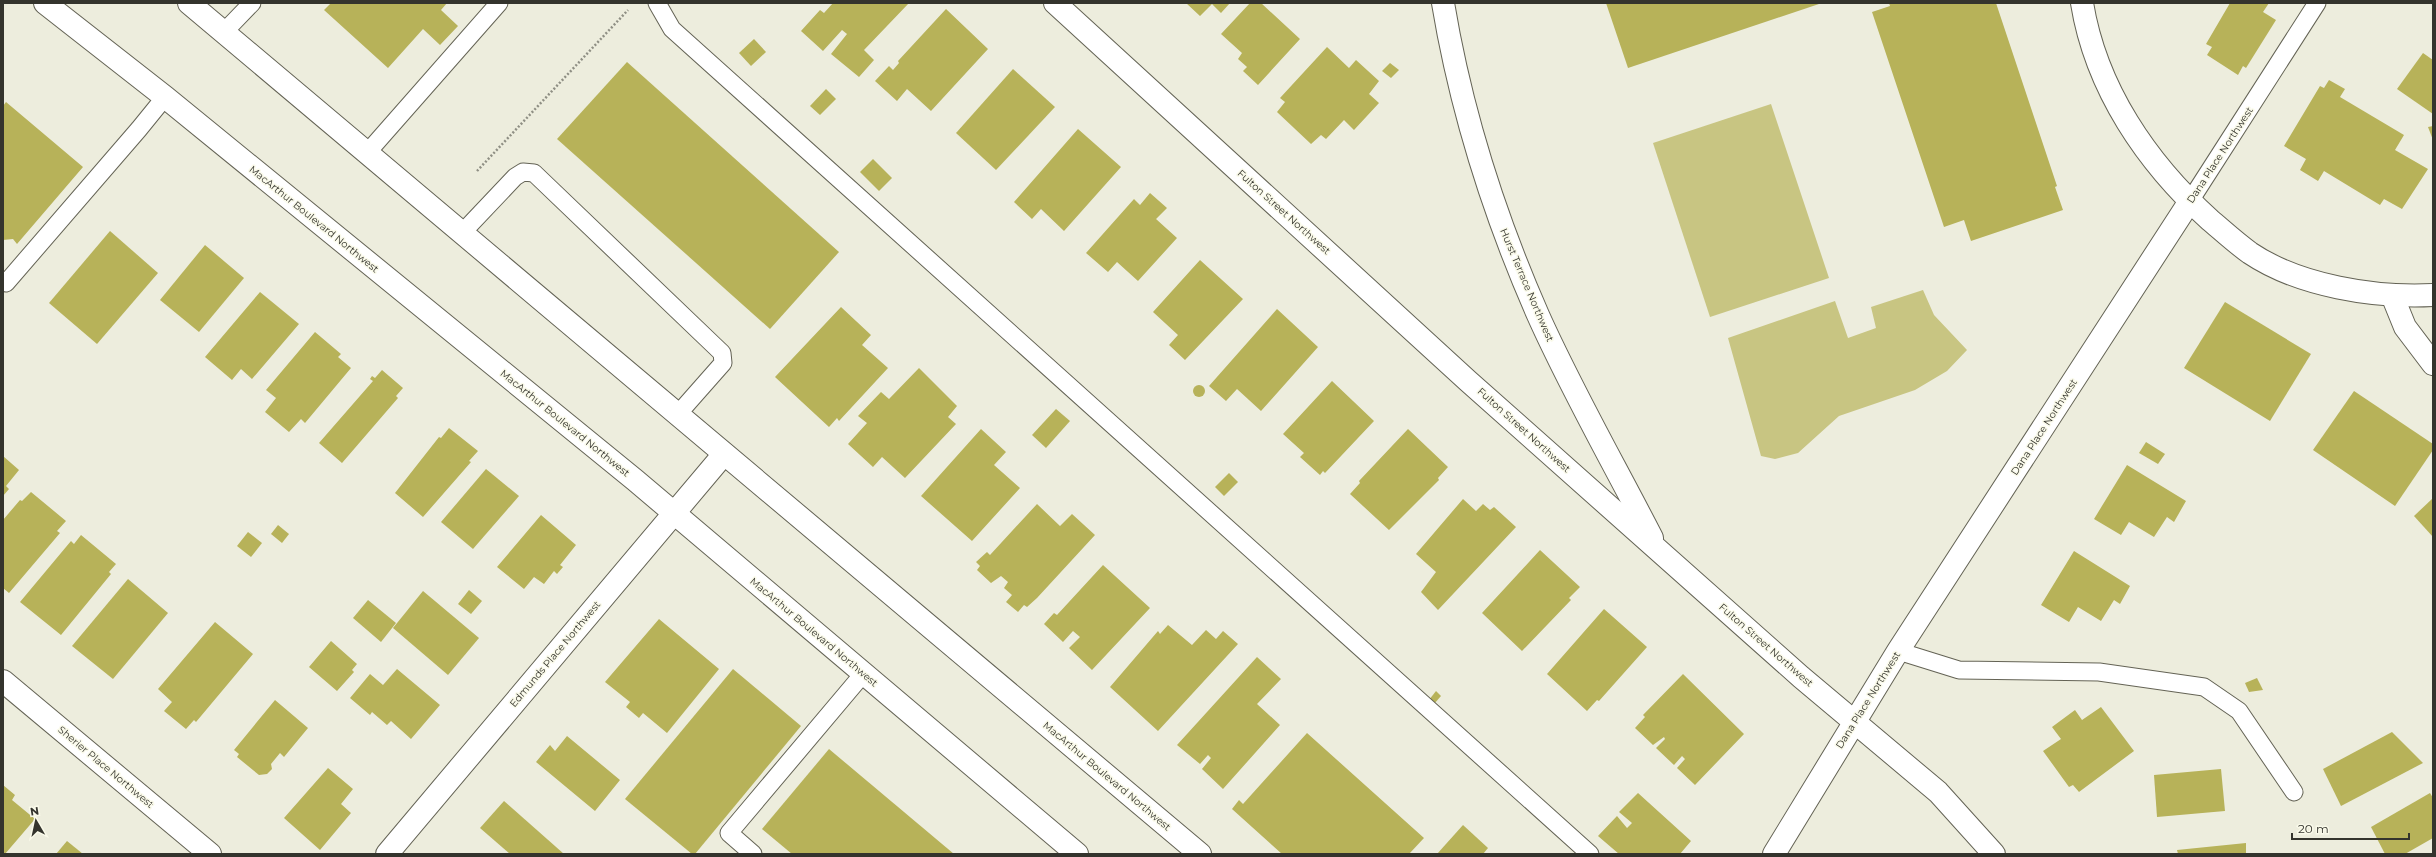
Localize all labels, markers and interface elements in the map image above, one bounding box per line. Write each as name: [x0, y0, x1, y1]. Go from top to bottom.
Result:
street label: Dana Place Northwest: [2184, 104, 2256, 206]
street label: MacArthur Boulevard Northwest: [247, 163, 381, 275]
street label: Fulton Street Northwest: [1235, 167, 1333, 257]
street label: Hurst Terrace Northwest: [1497, 226, 1557, 344]
street label: MacArthur Boulevard Northwest: [498, 367, 632, 479]
street label: Dana Place Northwest: [2008, 376, 2080, 478]
street label: Fulton Street Northwest: [1475, 385, 1573, 475]
street label: MacArthur Boulevard Northwest: [747, 575, 881, 689]
street label: Edmunds Place Northwest: [507, 598, 603, 710]
street label: Fulton Street Northwest: [1716, 600, 1816, 690]
street label: Dana Place Northwest: [1833, 649, 1903, 751]
street label: MacArthur Boulevard Northwest: [1040, 719, 1174, 833]
street label: Sherier Place Northwest: [55, 723, 157, 811]
north arrow: [16, 801, 56, 841]
text: N: [29, 804, 40, 819]
scale bar: [2292, 815, 2409, 841]
text: 20 m: [2298, 821, 2329, 836]

